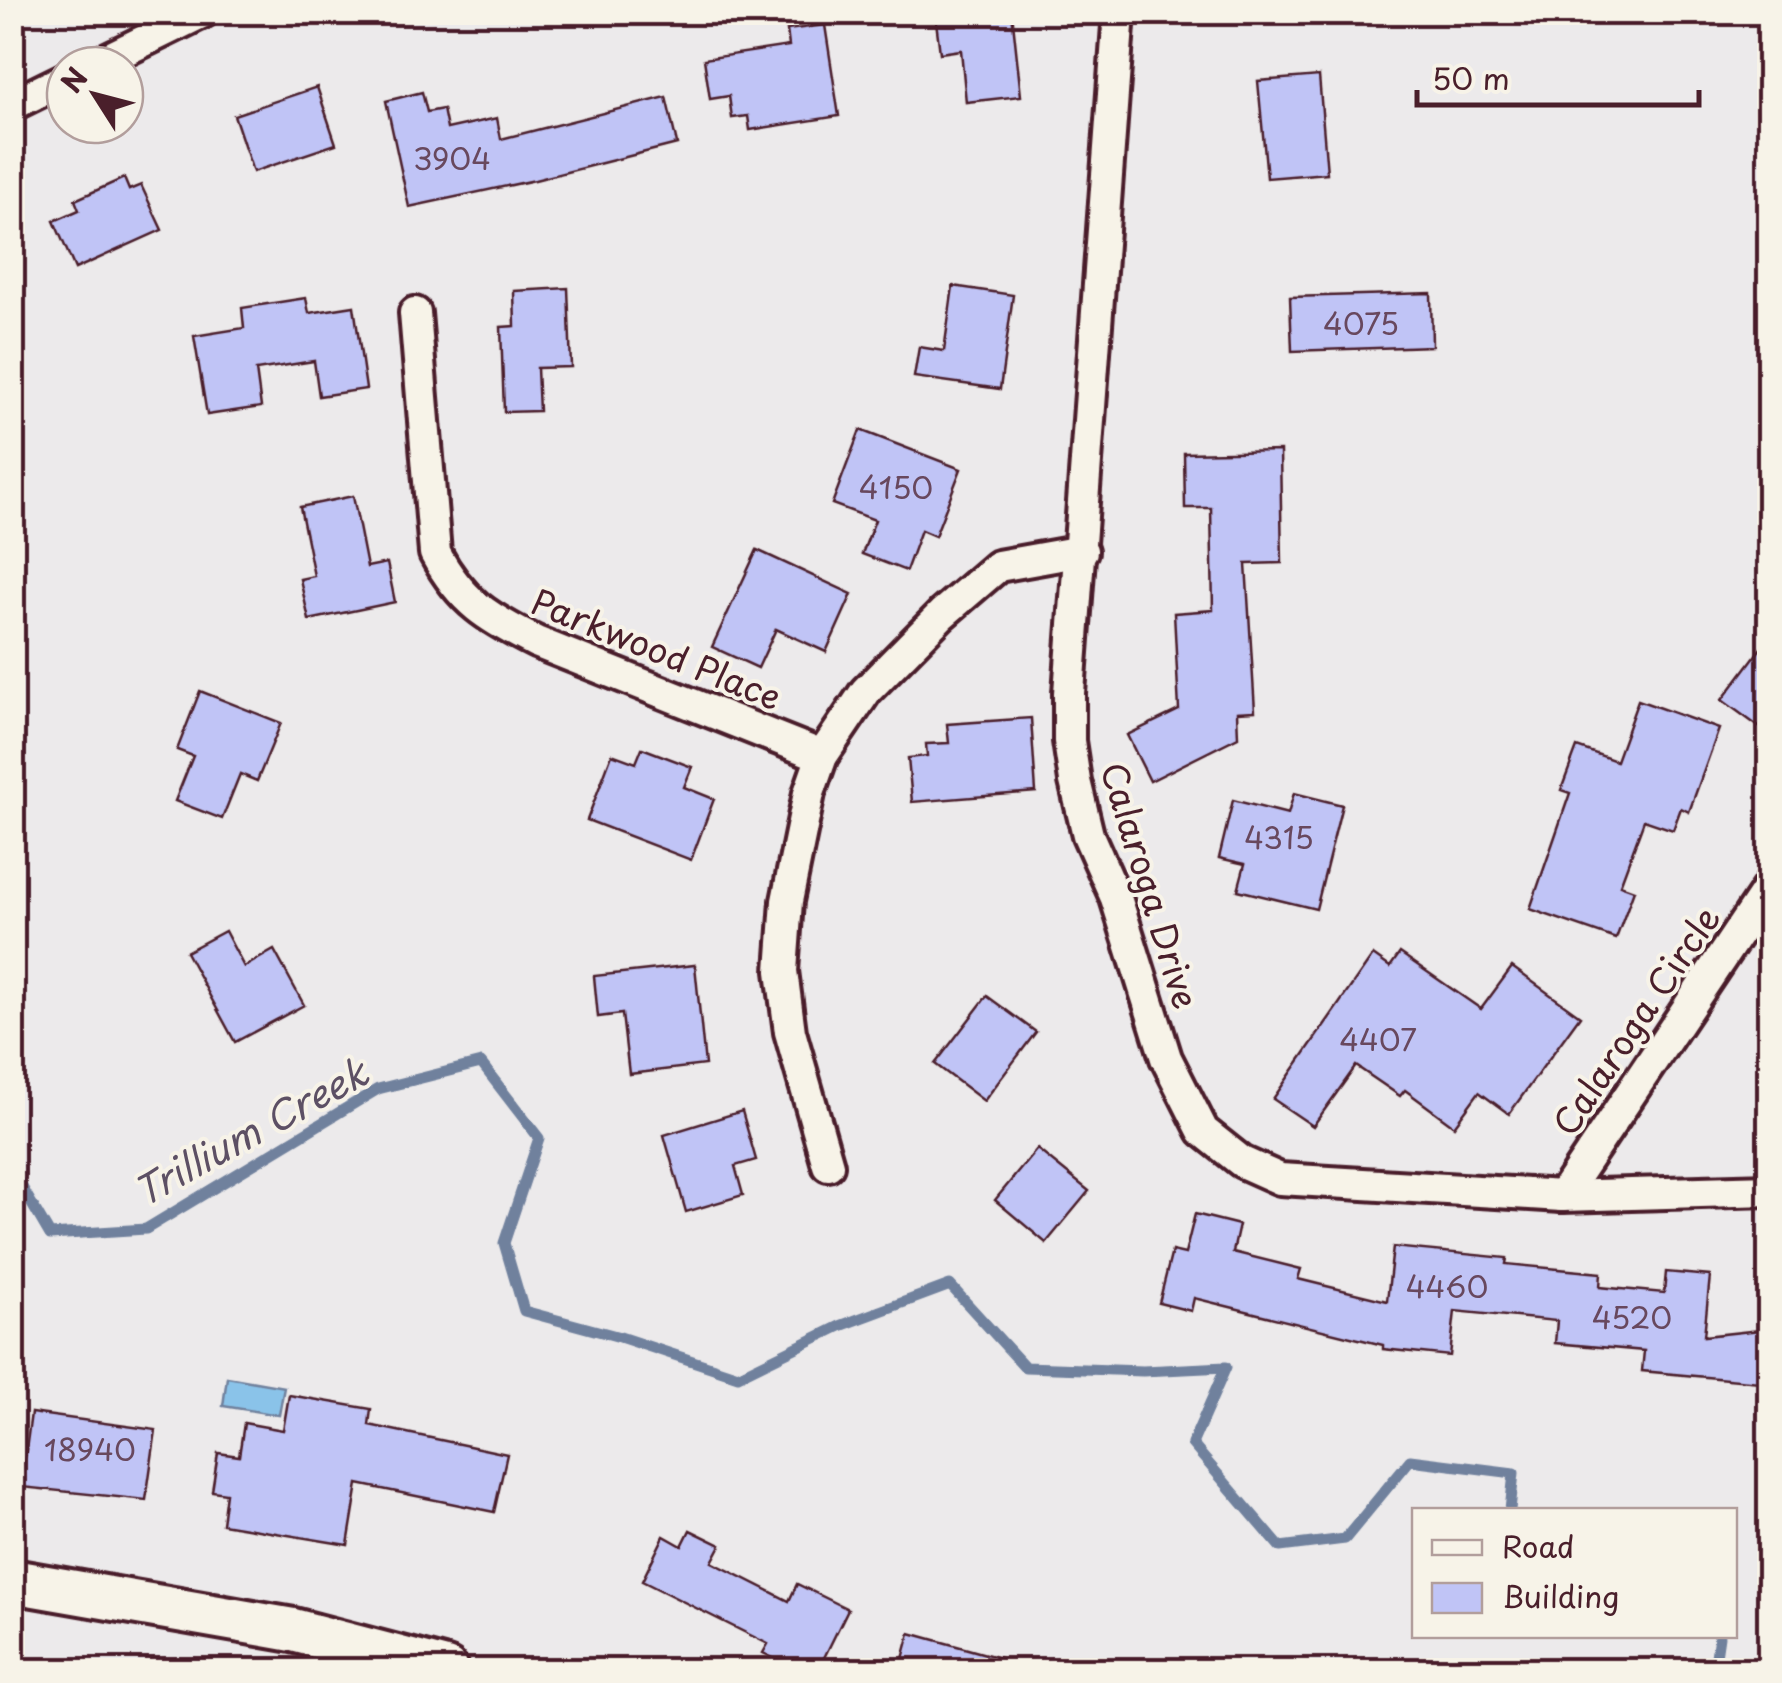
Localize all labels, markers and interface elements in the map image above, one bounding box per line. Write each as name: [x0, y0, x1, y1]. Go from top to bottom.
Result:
north arrow: [45, 45, 145, 145]
scale bar: [1417, 45, 1700, 107]
text: 50 m: [1432, 55, 1510, 100]
text: N: [50, 58, 97, 101]
house number: 3904: [413, 135, 491, 180]
house number: 4075: [1323, 300, 1399, 345]
house number: 4150: [859, 464, 933, 509]
street label: Parkwood Place: [524, 574, 790, 722]
street label: Calaroga Drive: [1088, 755, 1214, 1015]
house number: 4315: [1244, 814, 1314, 859]
street label: Calaroga Circle: [1538, 894, 1732, 1146]
house number: 4407: [1339, 1016, 1417, 1061]
water label: Trillium Creek: [122, 1042, 379, 1219]
house number: 4460: [1406, 1263, 1488, 1308]
house number: 4520: [1592, 1294, 1672, 1339]
house number: 18940: [44, 1426, 136, 1471]
legend: [1412, 1508, 1737, 1638]
text: Road: [1502, 1523, 1575, 1568]
text: Building: [1502, 1573, 1619, 1618]

